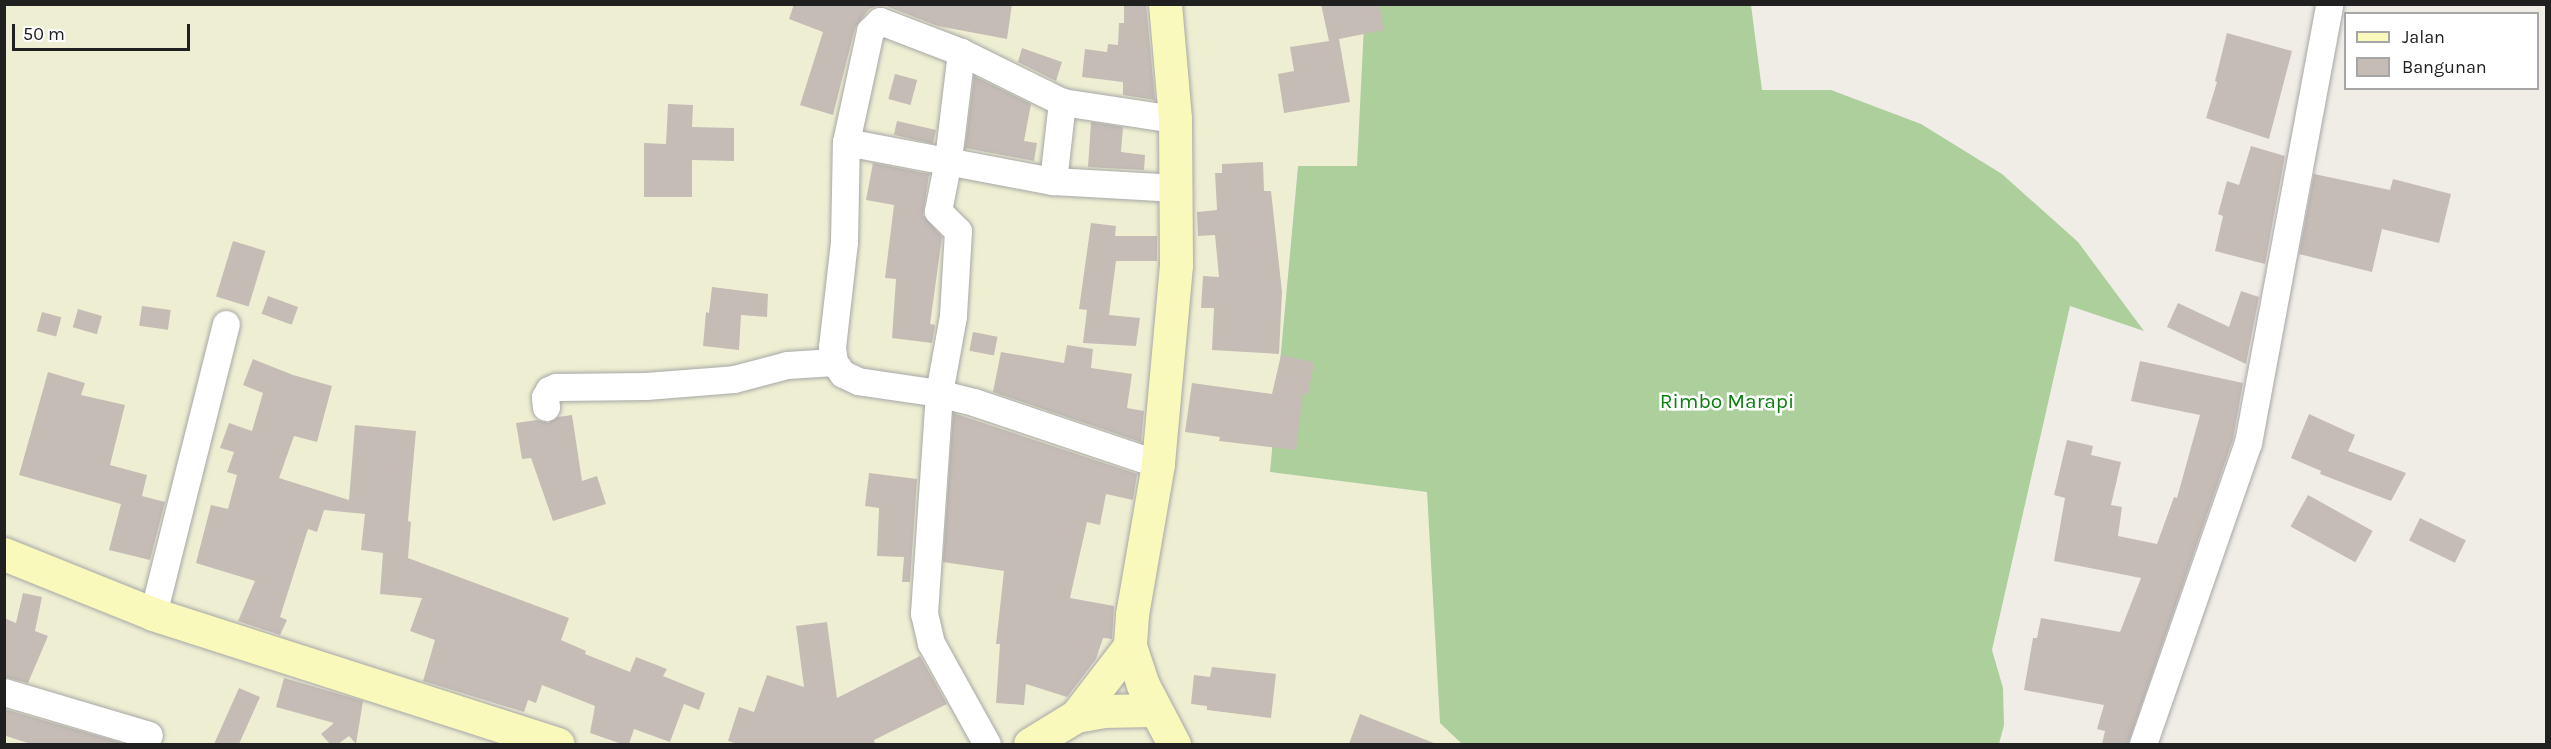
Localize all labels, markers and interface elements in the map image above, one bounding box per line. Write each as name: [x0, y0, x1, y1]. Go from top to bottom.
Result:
scale bar: [15, 12, 194, 50]
legend: [2344, 12, 2539, 90]
text: 50 m: [23, 23, 65, 45]
text: Jalan: [2402, 26, 2445, 48]
text: Bangunan: [2402, 56, 2487, 78]
park label: Rimbo Marapi: [1660, 388, 1794, 414]

